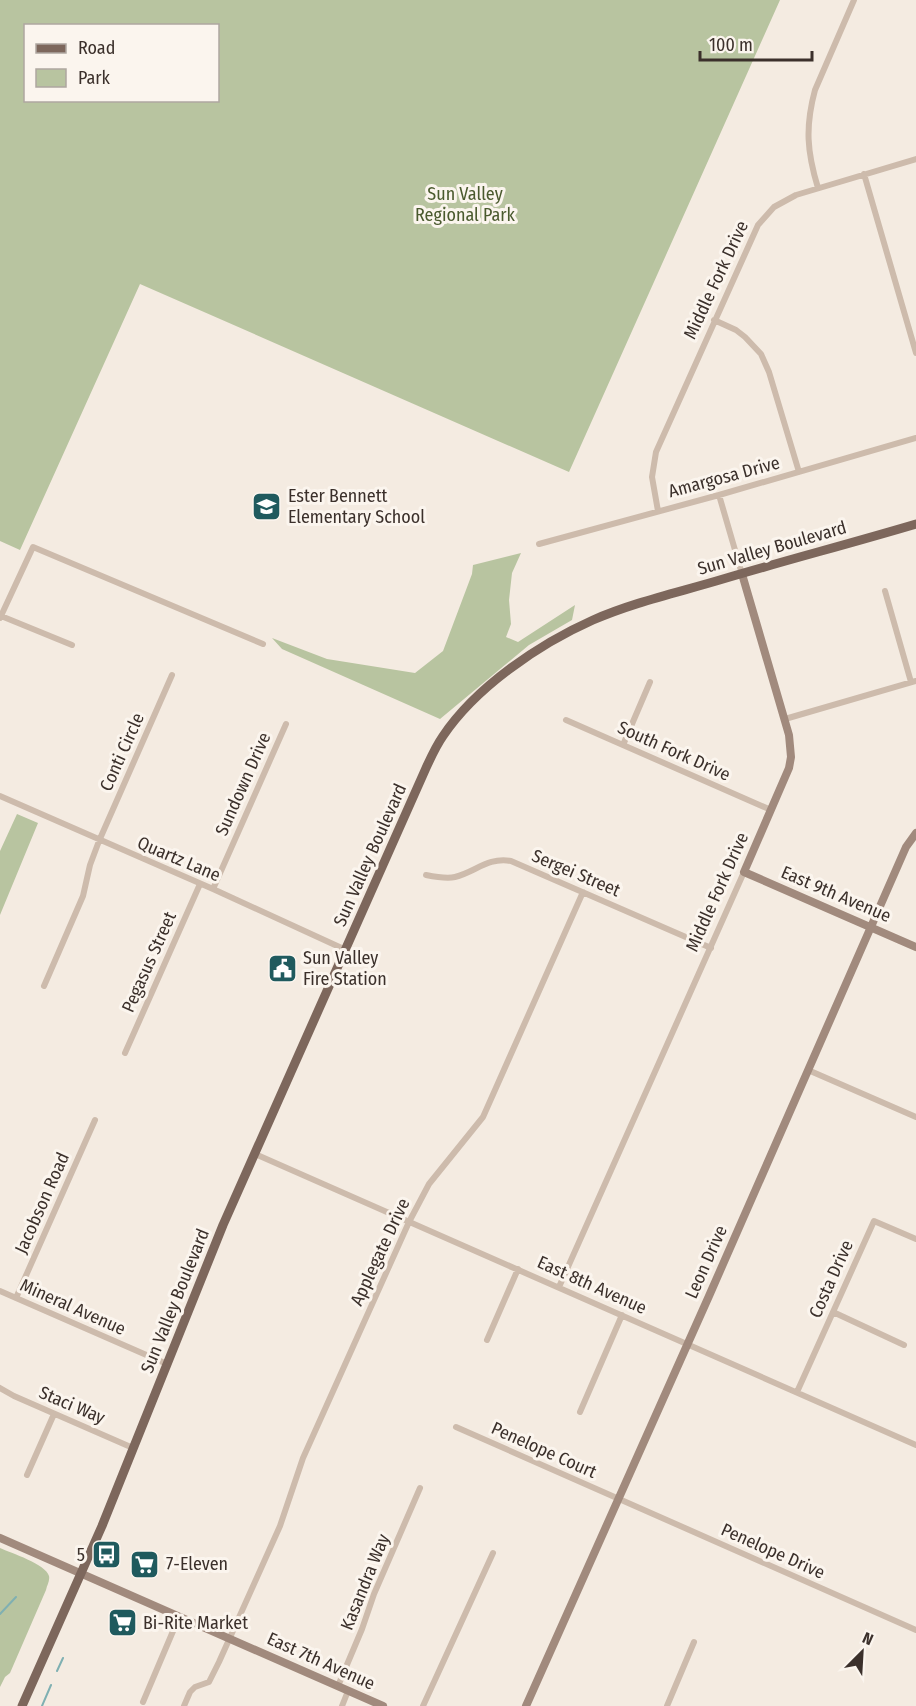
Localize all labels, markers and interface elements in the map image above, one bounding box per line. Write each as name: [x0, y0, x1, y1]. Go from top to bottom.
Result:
legend: [24, 24, 219, 102]
scale bar: [700, 24, 812, 62]
text: 100 m: [709, 34, 753, 56]
text: Road: [78, 37, 115, 59]
text: Park: [78, 67, 111, 89]
park label: Sun Valley Regional Park: [415, 183, 516, 226]
street label: Middle Fork Drive: [679, 217, 753, 343]
street label: Amargosa Drive: [666, 452, 782, 502]
place label: Ester Bennett Elementary School: [288, 485, 425, 528]
school or university icon: Ester Bennett Elementary School: [251, 490, 283, 522]
street label: Sun Valley Boulevard: [695, 516, 849, 580]
street label: Conti Circle: [95, 709, 149, 794]
street label: South Fork Drive: [614, 716, 734, 786]
street label: Sundown Drive: [210, 729, 276, 839]
street label: Sun Valley Boulevard: [329, 780, 411, 930]
street label: Middle Fork Drive: [681, 829, 753, 955]
street label: Quartz Lane: [134, 832, 224, 886]
street label: Sergei Street: [528, 845, 624, 902]
street label: East 9th Avenue: [778, 861, 894, 927]
street label: Pegasus Street: [117, 908, 181, 1016]
place label: Sun Valley Fire Station: [303, 947, 387, 990]
public building icon: Sun Valley Fire Station: [266, 952, 298, 984]
street label: Jacobson Road: [10, 1149, 74, 1257]
street label: Applegate Drive: [346, 1195, 415, 1309]
street label: Leon Drive: [680, 1222, 732, 1302]
street label: Sun Valley Boulevard: [136, 1226, 214, 1376]
street label: Costa Drive: [804, 1237, 858, 1321]
street label: East 8th Avenue: [534, 1251, 650, 1319]
street label: Mineral Avenue: [17, 1274, 129, 1340]
street label: Staci Way: [36, 1381, 108, 1429]
street label: Penelope Court: [488, 1417, 600, 1483]
street label: Penelope Drive: [718, 1518, 828, 1584]
street label: Kasandra Way: [336, 1531, 394, 1633]
bus stop icon: 5: [90, 1539, 122, 1571]
place label: 5: [77, 1544, 85, 1566]
supermarket icon: 7-Eleven: [129, 1548, 161, 1580]
place label: 7-Eleven: [166, 1553, 228, 1575]
supermarket icon: Bi-Rite Market: [106, 1607, 138, 1639]
place label: Bi-Rite Market: [143, 1612, 248, 1634]
north arrow: [832, 1622, 892, 1682]
street label: East 7th Avenue: [264, 1627, 378, 1695]
text: N: [860, 1628, 876, 1649]

